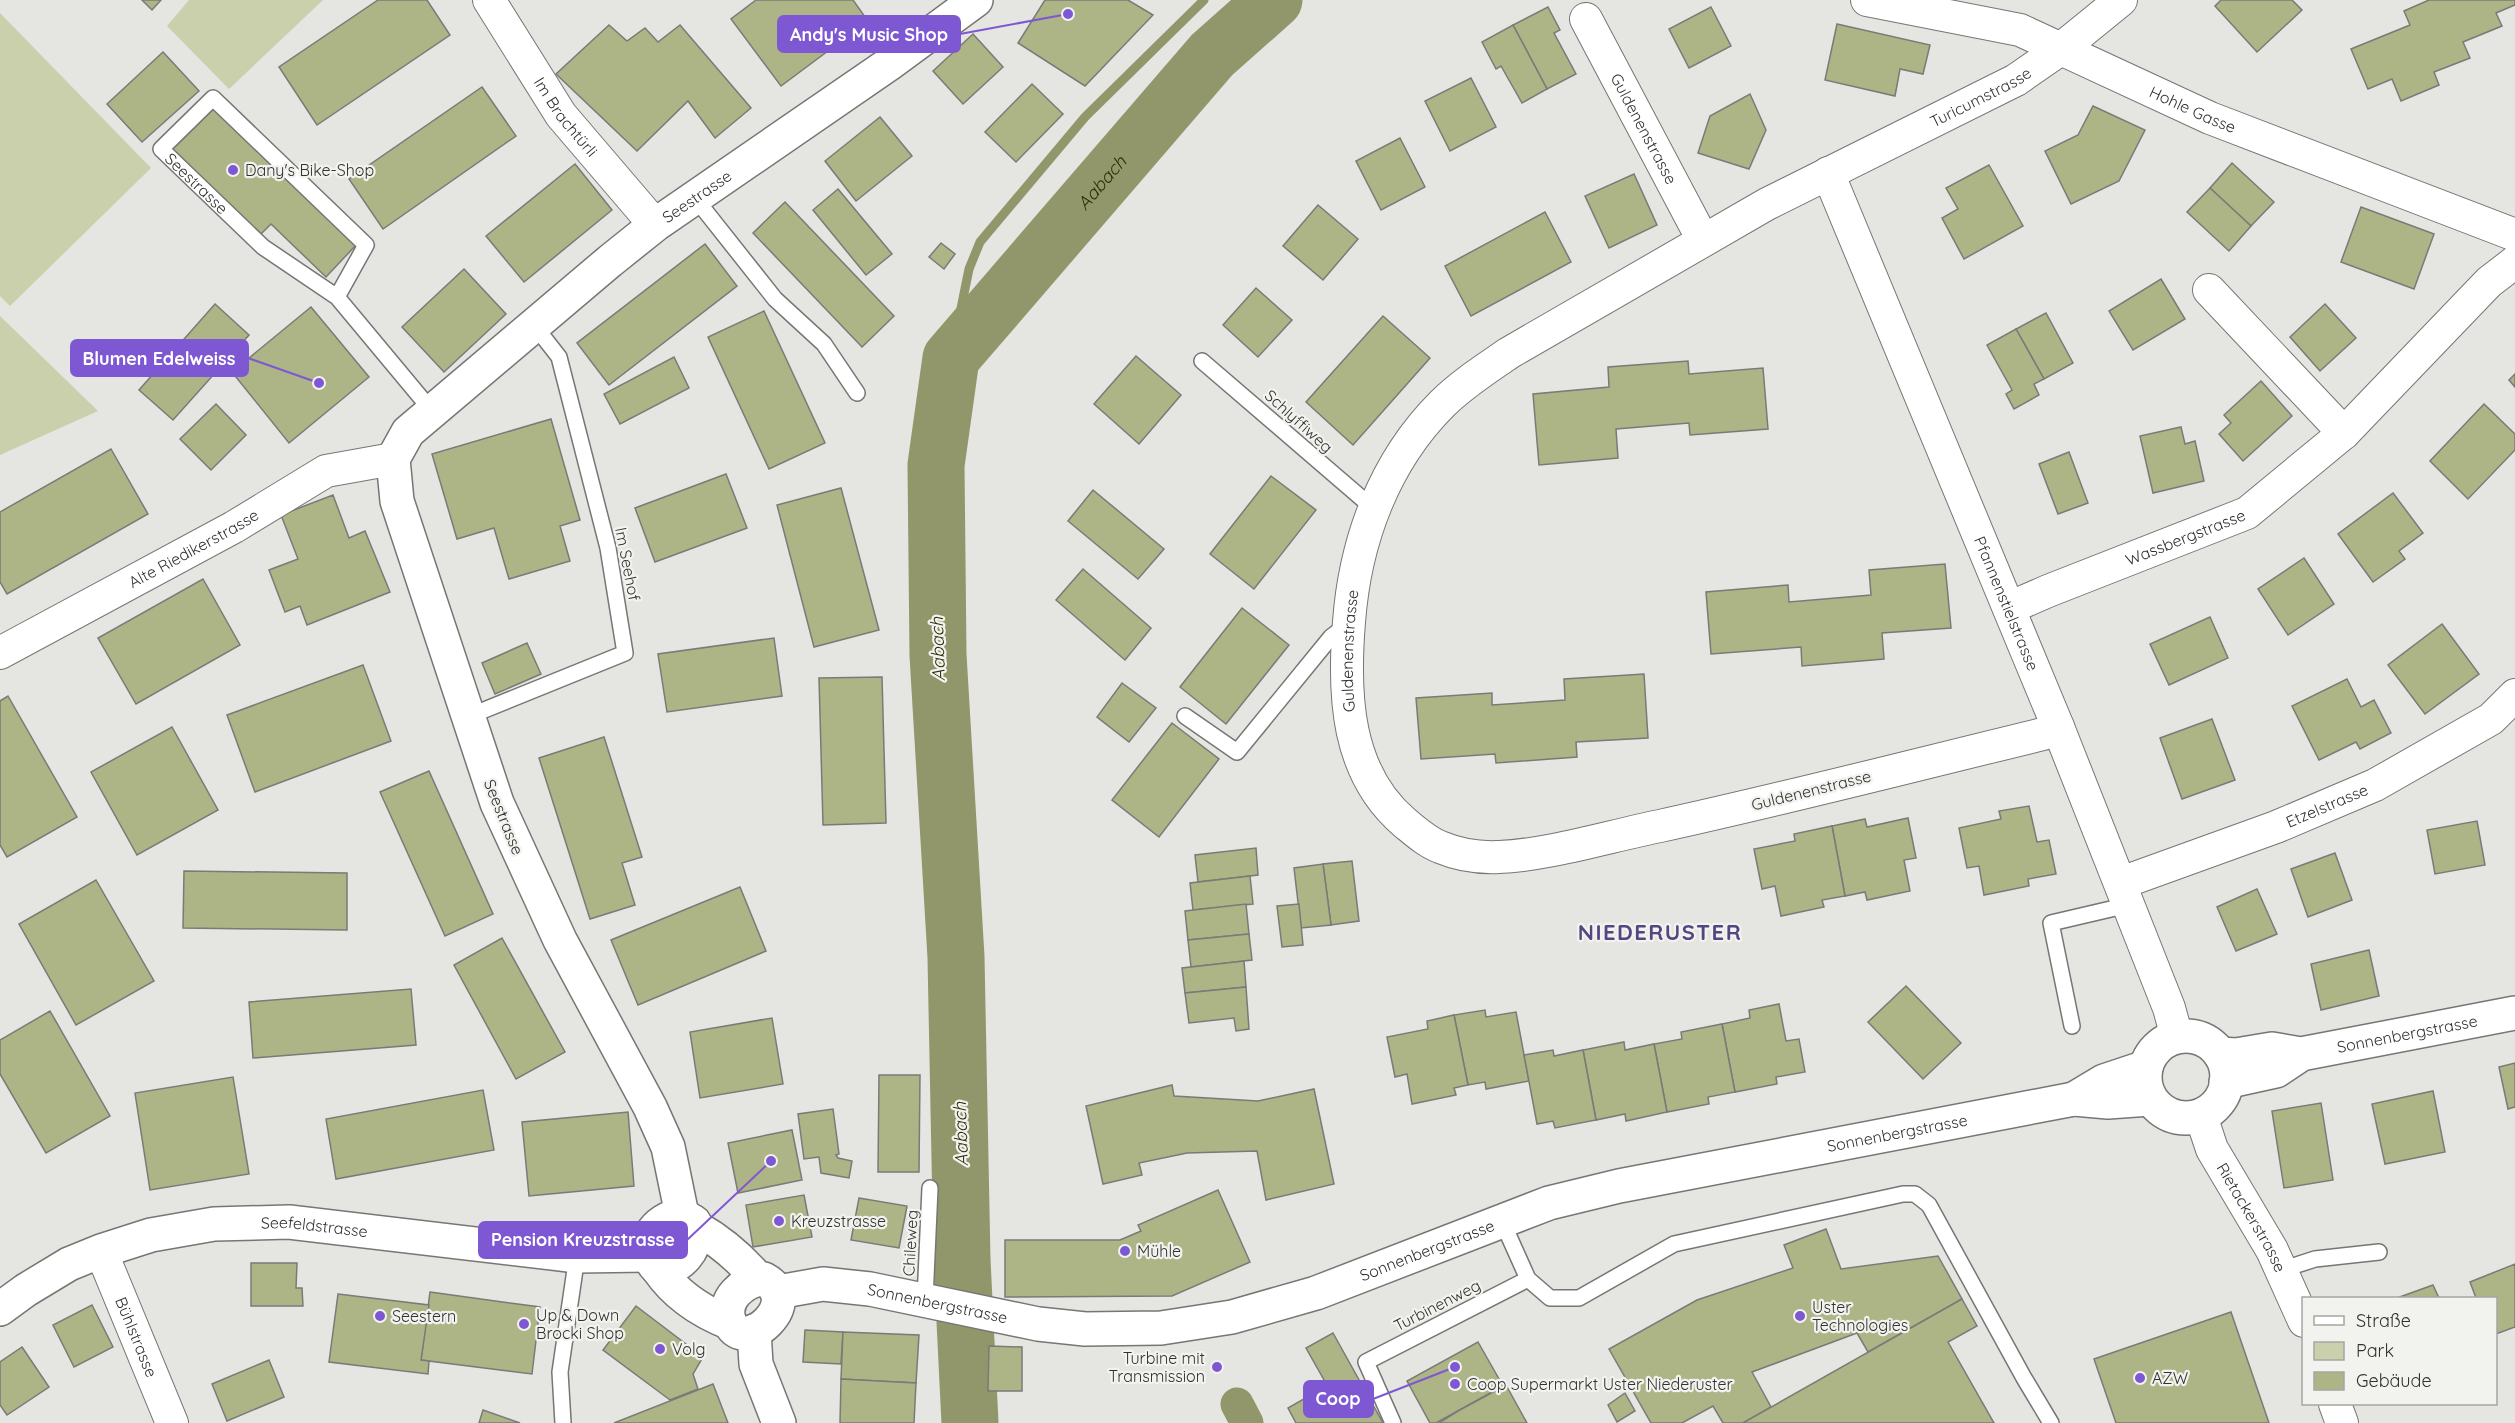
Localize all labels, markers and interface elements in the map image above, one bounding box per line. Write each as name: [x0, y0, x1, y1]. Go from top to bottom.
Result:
callout: Andy's Music Shop: [778, 16, 960, 52]
text: Andy's Music Shop: [790, 23, 948, 46]
street label: Turicumstrasse: [1927, 63, 2035, 131]
street label: Guldenenstrasse: [1606, 70, 1682, 188]
street label: Im Brachtürli: [530, 73, 602, 161]
street label: Hohle Gasse: [2146, 81, 2239, 137]
street label: Seestrasse: [161, 148, 232, 218]
water label: Aabach: [1072, 150, 1132, 214]
place label: Dany's Bike-Shop: [245, 160, 374, 180]
marker: Dany's Bike-Shop: [226, 163, 240, 177]
street label: Seestrasse: [658, 165, 735, 227]
callout: Blumen Edelweiss: [71, 340, 248, 376]
text: Blumen Edelweiss: [83, 347, 236, 370]
street label: Schlyffiweg: [1261, 385, 1337, 457]
street label: Alte Riedikerstrasse: [125, 504, 262, 592]
street label: Wassbergstrasse: [2122, 505, 2248, 570]
street label: Im Seehof: [611, 526, 645, 603]
street label: Pfannenstielstrasse: [1970, 533, 2043, 674]
street label: Guldenenstrasse: [1337, 588, 1363, 713]
water label: Aabach: [925, 616, 950, 682]
street label: Guldenenstrasse: [1749, 765, 1873, 815]
street label: Seestrasse: [480, 776, 528, 858]
street label: Etzelstrasse: [2283, 779, 2371, 832]
district label: NIEDERUSTER: [1578, 918, 1742, 946]
street label: Sonnenbergstrasse: [2335, 1010, 2479, 1057]
water label: Aabach: [948, 1101, 973, 1167]
street label: Sonnenbergstrasse: [1825, 1110, 1969, 1156]
street label: Rietackerstrasse: [2213, 1159, 2291, 1275]
street label: Chileweg: [898, 1209, 922, 1277]
place label: Kreuzstrasse: [791, 1211, 886, 1231]
street label: Seefeldstrasse: [261, 1212, 369, 1241]
marker: Kreuzstrasse: [772, 1214, 786, 1228]
street label: Sonnenbergstrasse: [1357, 1215, 1497, 1285]
callout: Pension Kreuzstrasse: [479, 1222, 687, 1258]
text: Pension Kreuzstrasse: [491, 1228, 675, 1251]
place label: Mühle: [1137, 1241, 1181, 1261]
marker: Mühle: [1118, 1244, 1132, 1258]
street label: Turbinenweg: [1390, 1275, 1484, 1335]
street label: Sonnenbergstrasse: [866, 1279, 1009, 1327]
street label: Bühlstrasse: [111, 1294, 162, 1380]
place label: Uster Technologies: [1812, 1297, 1908, 1335]
legend: [2302, 1297, 2497, 1405]
place label: Up & Down Brocki Shop: [536, 1305, 624, 1343]
place label: Seestern: [392, 1306, 456, 1326]
marker: Seestern: [373, 1309, 387, 1323]
marker: Uster Technologies: [1793, 1309, 1807, 1323]
text: Straße: [2356, 1309, 2411, 1332]
marker: Up & Down Brocki Shop: [517, 1317, 531, 1331]
place label: Volg: [672, 1339, 705, 1359]
text: Park: [2356, 1339, 2394, 1362]
marker: Volg: [653, 1342, 667, 1356]
place label: Turbine mit Transmission: [1109, 1348, 1205, 1386]
marker: Turbine mit Transmission: [1210, 1360, 1224, 1374]
place label: AZW: [2152, 1368, 2188, 1388]
text: Gebäude: [2356, 1369, 2432, 1392]
marker: AZW: [2133, 1371, 2147, 1385]
place label: Coop Supermarkt Uster Niederuster: [1467, 1374, 1733, 1394]
marker: Coop Supermarkt Uster Niederuster: [1448, 1377, 1462, 1391]
callout: Coop: [1304, 1381, 1373, 1417]
text: Coop: [1315, 1387, 1361, 1410]

